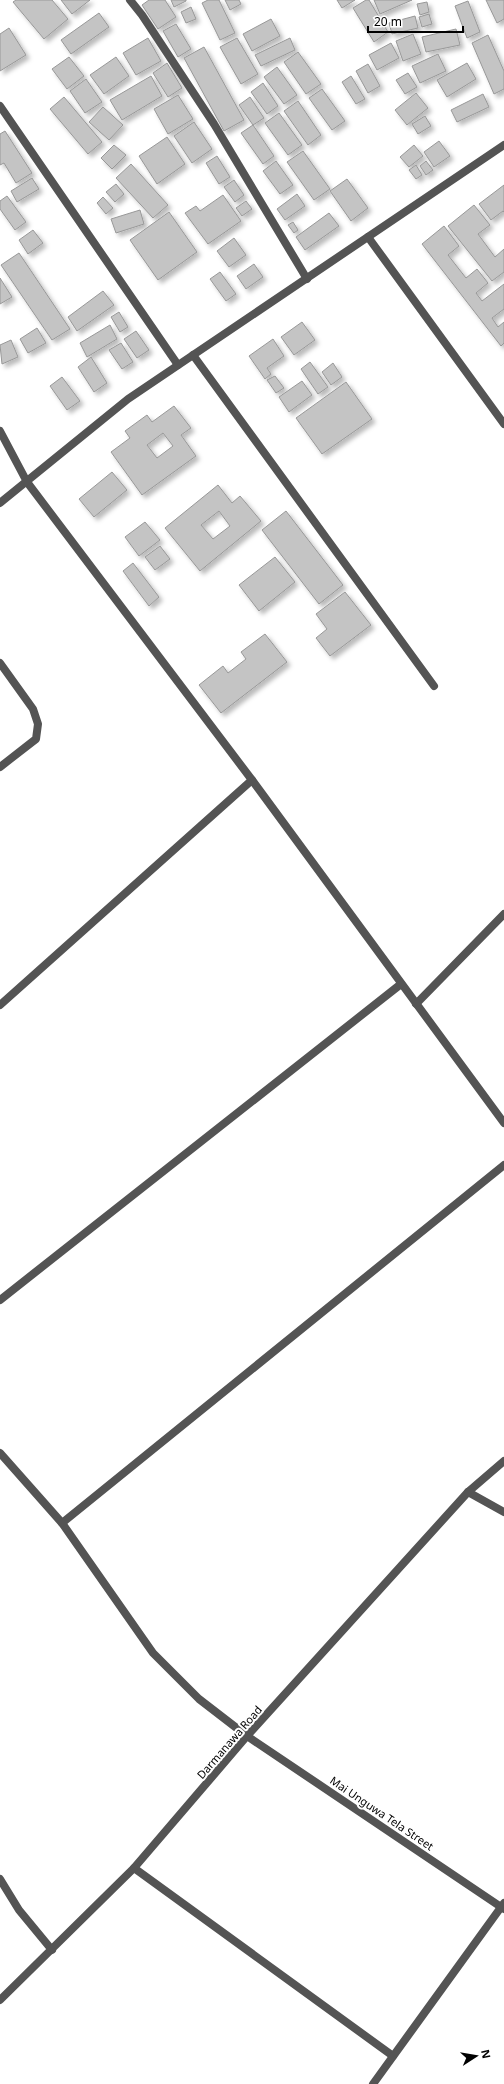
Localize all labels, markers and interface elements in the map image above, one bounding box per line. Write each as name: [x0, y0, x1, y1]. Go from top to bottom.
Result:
scale bar: [368, 8, 463, 34]
text: 20 m: [374, 13, 402, 30]
street label: Darmanawa Road: [193, 1702, 265, 1782]
street label: Mai Unguwa Tela Street: [327, 1773, 437, 1853]
north arrow: [456, 2036, 496, 2076]
text: N: [478, 2048, 495, 2060]

